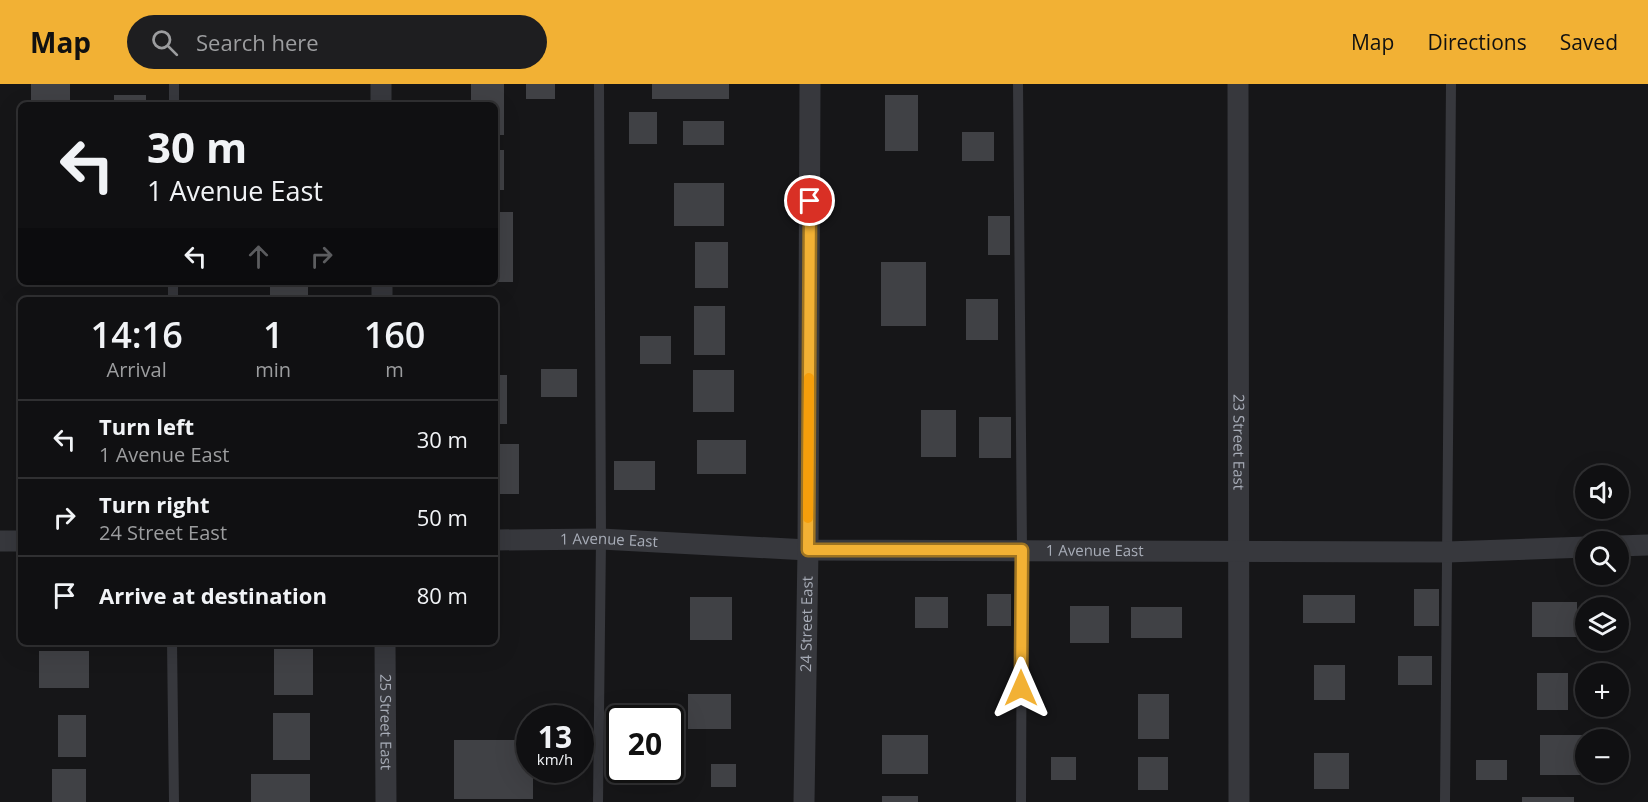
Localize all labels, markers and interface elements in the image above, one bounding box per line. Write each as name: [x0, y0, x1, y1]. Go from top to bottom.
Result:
search box: [127, 15, 547, 69]
text: Map: [30, 23, 91, 61]
icon: search: [148, 26, 181, 59]
text: Search here: [196, 27, 319, 57]
text: Map: [1351, 28, 1394, 56]
text: Directions: [1427, 28, 1527, 56]
text: Saved: [1560, 28, 1618, 56]
text: 30 m: [147, 118, 247, 175]
icon: left: [48, 126, 126, 204]
text: 1 Avenue East: [147, 172, 323, 209]
pin: [784, 175, 835, 226]
icon: arrive: [793, 184, 826, 217]
icon: left: [179, 240, 212, 273]
icon: ahead: [242, 240, 275, 273]
icon: right: [305, 240, 338, 273]
text: 14:16: [91, 310, 183, 359]
text: 1: [263, 310, 284, 359]
text: 160: [364, 310, 425, 359]
text: Arrival: [107, 356, 167, 383]
text: min: [255, 356, 291, 383]
text: m: [385, 356, 404, 383]
street label: 23 Street East: [1229, 394, 1250, 490]
text: Turn left: [99, 411, 194, 441]
icon: left: [48, 423, 81, 456]
text: 30 m: [417, 424, 468, 454]
text: 1 Avenue East: [99, 441, 229, 468]
map controls: [1575, 465, 1629, 783]
button: sound: [1575, 465, 1629, 519]
text: Turn right: [99, 489, 210, 519]
icon: right: [48, 501, 81, 534]
text: 50 m: [417, 502, 468, 532]
text: 24 Street East: [99, 519, 227, 546]
street label: 1 Avenue East: [560, 528, 658, 551]
button: search: [1575, 531, 1629, 585]
street label: 1 Avenue East: [1046, 540, 1144, 560]
street label: 24 Street East: [795, 576, 817, 672]
icon: arrive: [48, 579, 81, 612]
text: Arrive at destination: [99, 580, 327, 610]
text: 80 m: [417, 580, 468, 610]
button: layers: [1575, 597, 1629, 651]
position arrow: [989, 656, 1053, 720]
button: +: [1575, 663, 1629, 717]
street label: 25 Street East: [376, 674, 397, 770]
speed limit sign: 20: [606, 705, 684, 783]
text: 13: [538, 716, 572, 757]
button: −: [1575, 729, 1629, 783]
text: km/h: [537, 749, 573, 769]

